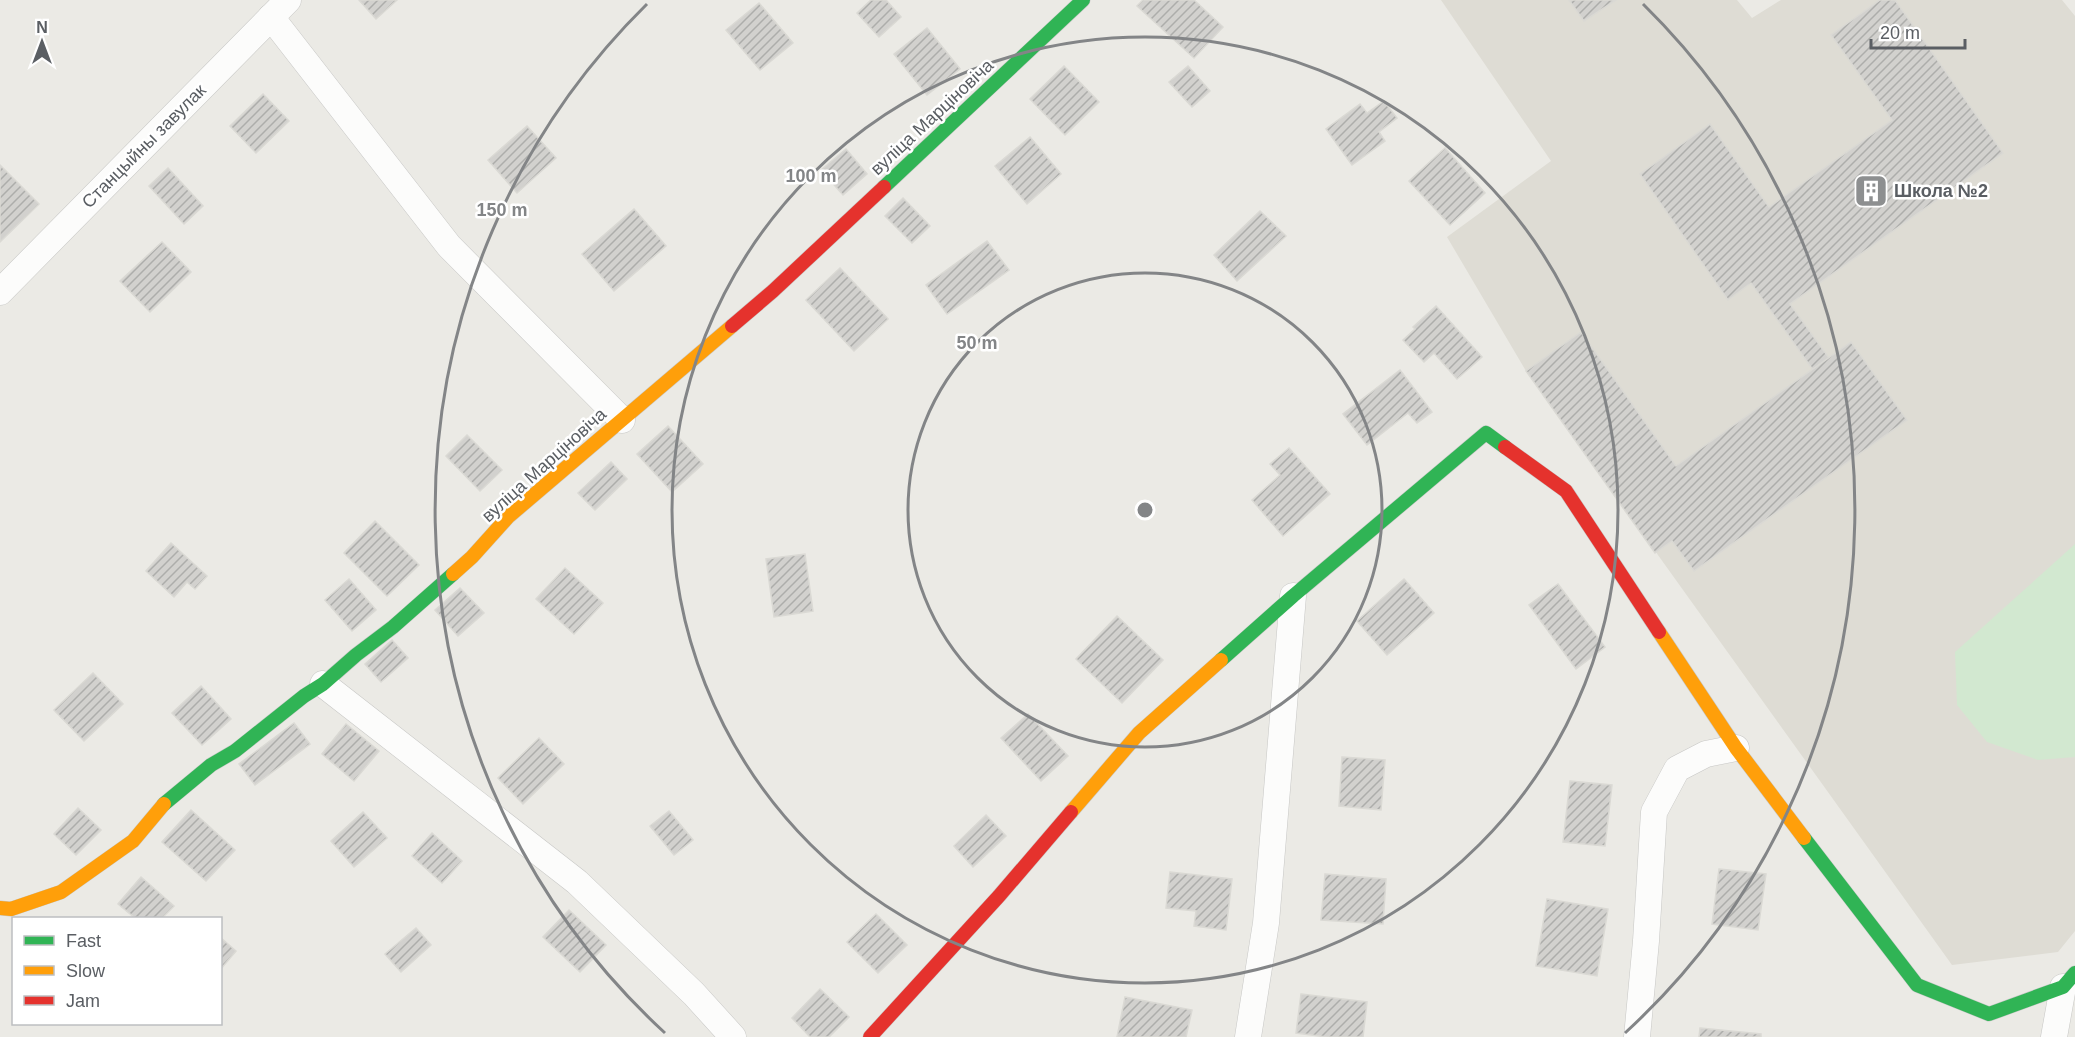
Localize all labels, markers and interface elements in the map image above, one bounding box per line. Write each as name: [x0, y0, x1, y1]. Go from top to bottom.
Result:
north arrow: [12, 12, 72, 72]
scale bar: [1871, 12, 1966, 50]
text: N: [36, 19, 48, 36]
text: 20 m: [1880, 23, 1920, 43]
street label: вуліца Марціновіча: [867, 54, 998, 179]
street label: Станцыйны завулак: [78, 80, 210, 212]
text: 100 m: [785, 166, 837, 186]
building icon: Школа №2: [1853, 173, 1889, 209]
place label: Школа №2: [1894, 181, 1988, 201]
text: 150 m: [476, 200, 528, 220]
text: 50 m: [956, 333, 998, 353]
street label: вуліца Марціновіча: [478, 403, 611, 526]
centre of rings: [1135, 500, 1155, 520]
legend: [12, 917, 222, 1025]
text: Fast: [66, 931, 101, 951]
text: Slow: [66, 961, 106, 981]
text: Jam: [66, 991, 100, 1011]

